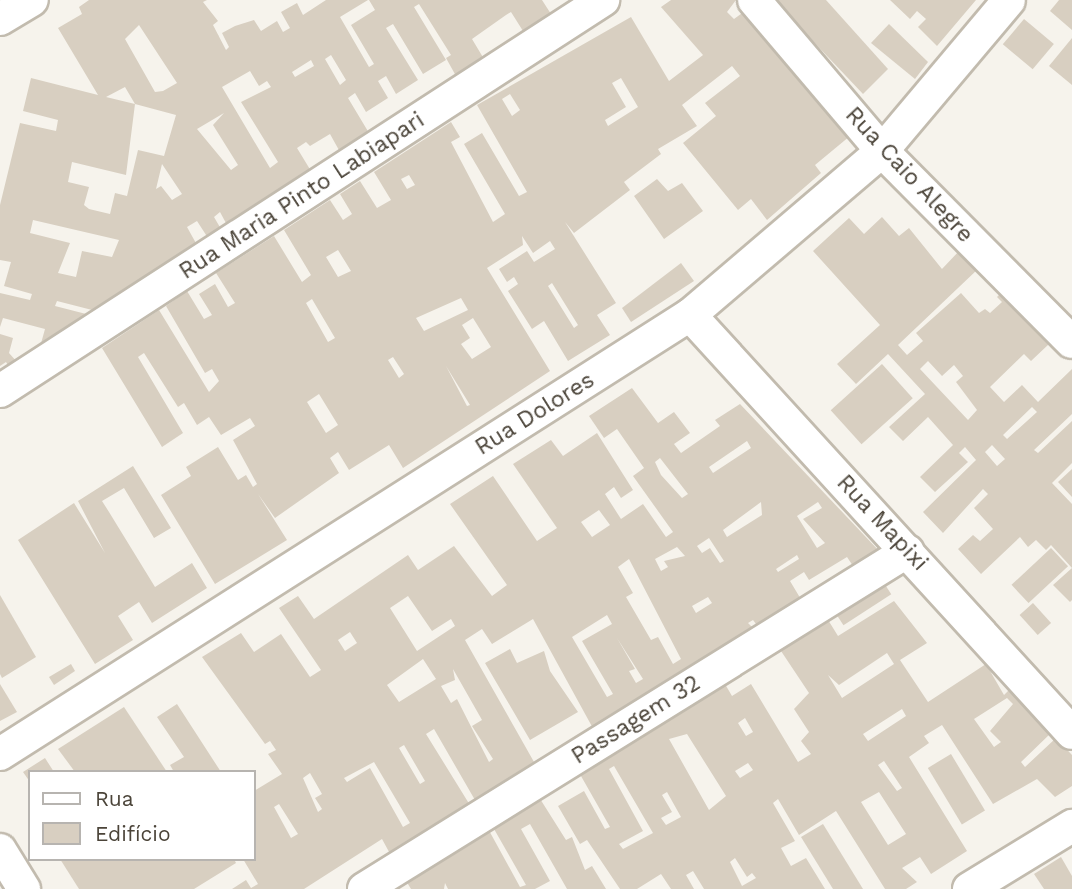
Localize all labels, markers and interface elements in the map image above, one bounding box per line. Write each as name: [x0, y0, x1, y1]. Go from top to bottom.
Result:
street label: Rua Caio Alegre: [839, 101, 979, 249]
street label: Rua Maria Pinto Labiapari: [174, 106, 430, 286]
street label: Rua Dolores: [470, 366, 600, 462]
street label: Rua Mapixi: [830, 469, 934, 577]
street label: Passagem 32: [567, 670, 705, 770]
legend: [28, 770, 256, 861]
text: Rua: [95, 786, 134, 811]
text: Edifício: [95, 821, 171, 846]

